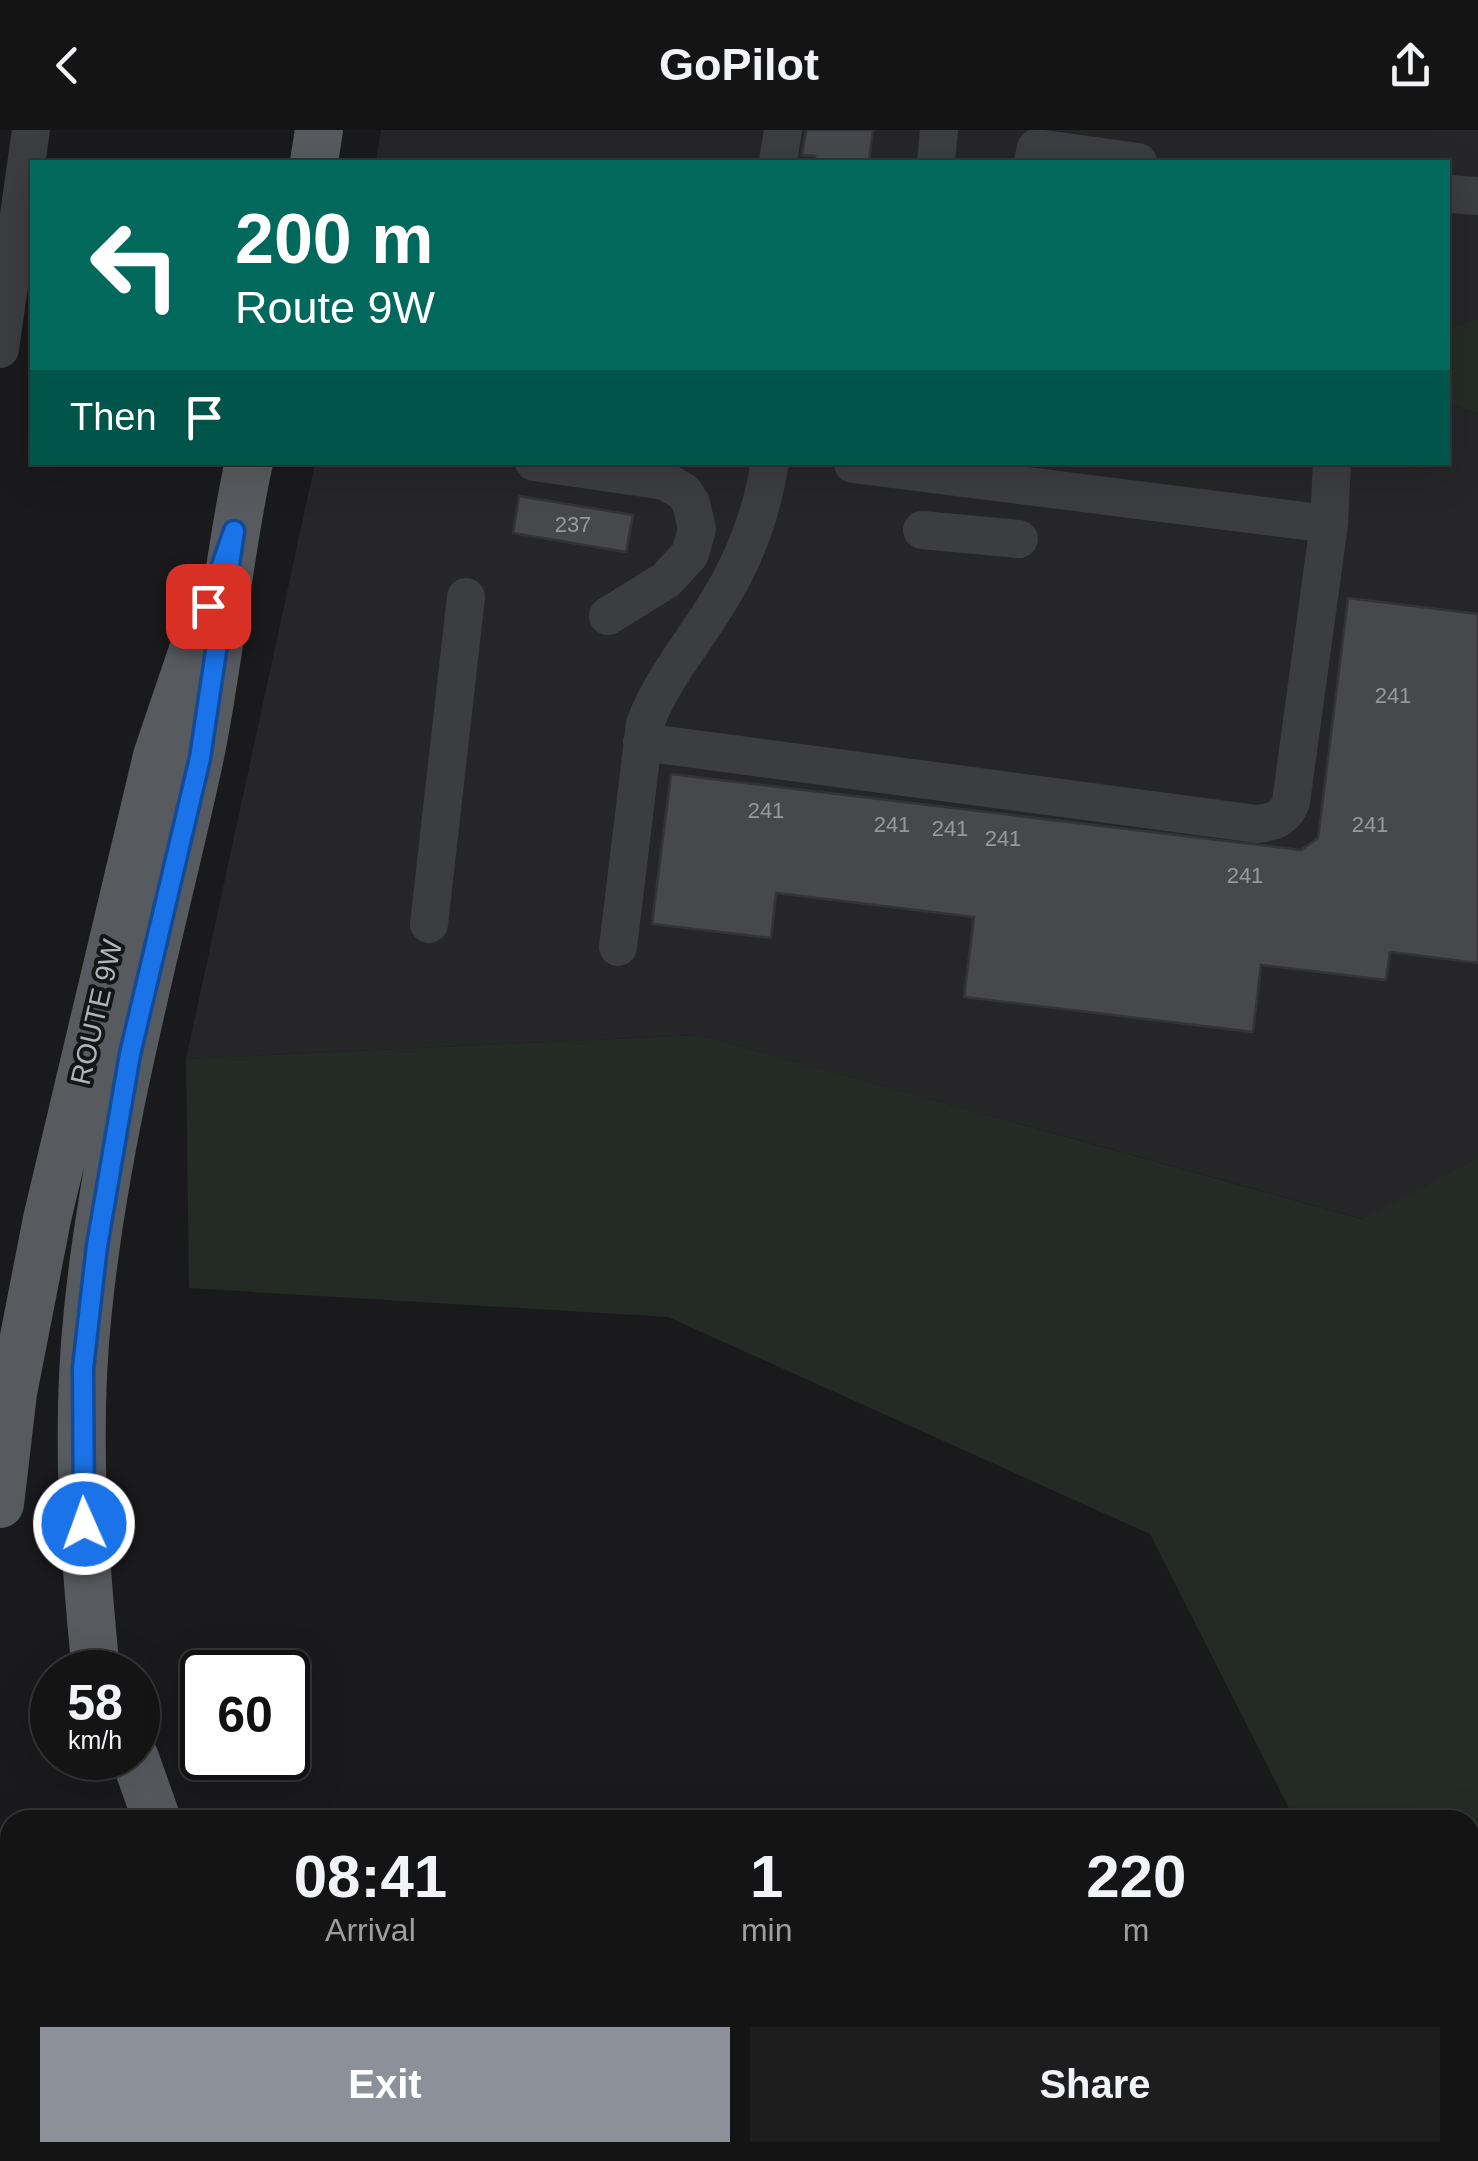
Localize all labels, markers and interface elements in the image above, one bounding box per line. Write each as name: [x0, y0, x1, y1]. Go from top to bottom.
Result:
icon: back: [40, 38, 95, 93]
icon: share: [1383, 38, 1438, 93]
text: GoPilot: [659, 39, 819, 90]
icon: left: [70, 200, 200, 330]
text: 200 m: [235, 200, 433, 278]
text: Route 9W: [235, 282, 435, 333]
icon: arrive: [177, 390, 232, 445]
text: Then: [70, 396, 157, 438]
house number: 237: [555, 512, 591, 537]
pin: [166, 564, 251, 649]
icon: arrive: [181, 579, 236, 634]
house number: 241: [1375, 683, 1411, 708]
house number: 241: [748, 798, 784, 823]
house number: 241: [874, 812, 910, 837]
house number: 241: [1352, 812, 1388, 837]
house number: 241: [932, 816, 968, 841]
house number: 241: [985, 826, 1021, 851]
house number: 241: [1227, 863, 1263, 888]
street label: ROUTE 9W: [65, 936, 128, 1088]
position arrow: [32, 1472, 136, 1576]
speed limit sign: 60: [180, 1650, 310, 1780]
text: 58: [67, 1675, 123, 1731]
text: km/h: [68, 1726, 122, 1754]
text: 08:41: [294, 1843, 447, 1910]
text: 1: [750, 1843, 783, 1910]
text: 220: [1086, 1843, 1186, 1910]
text: Arrival: [325, 1912, 416, 1948]
text: min: [741, 1912, 792, 1948]
text: m: [1123, 1912, 1150, 1948]
button: Exit: [40, 2027, 730, 2142]
button: Share: [750, 2027, 1440, 2142]

